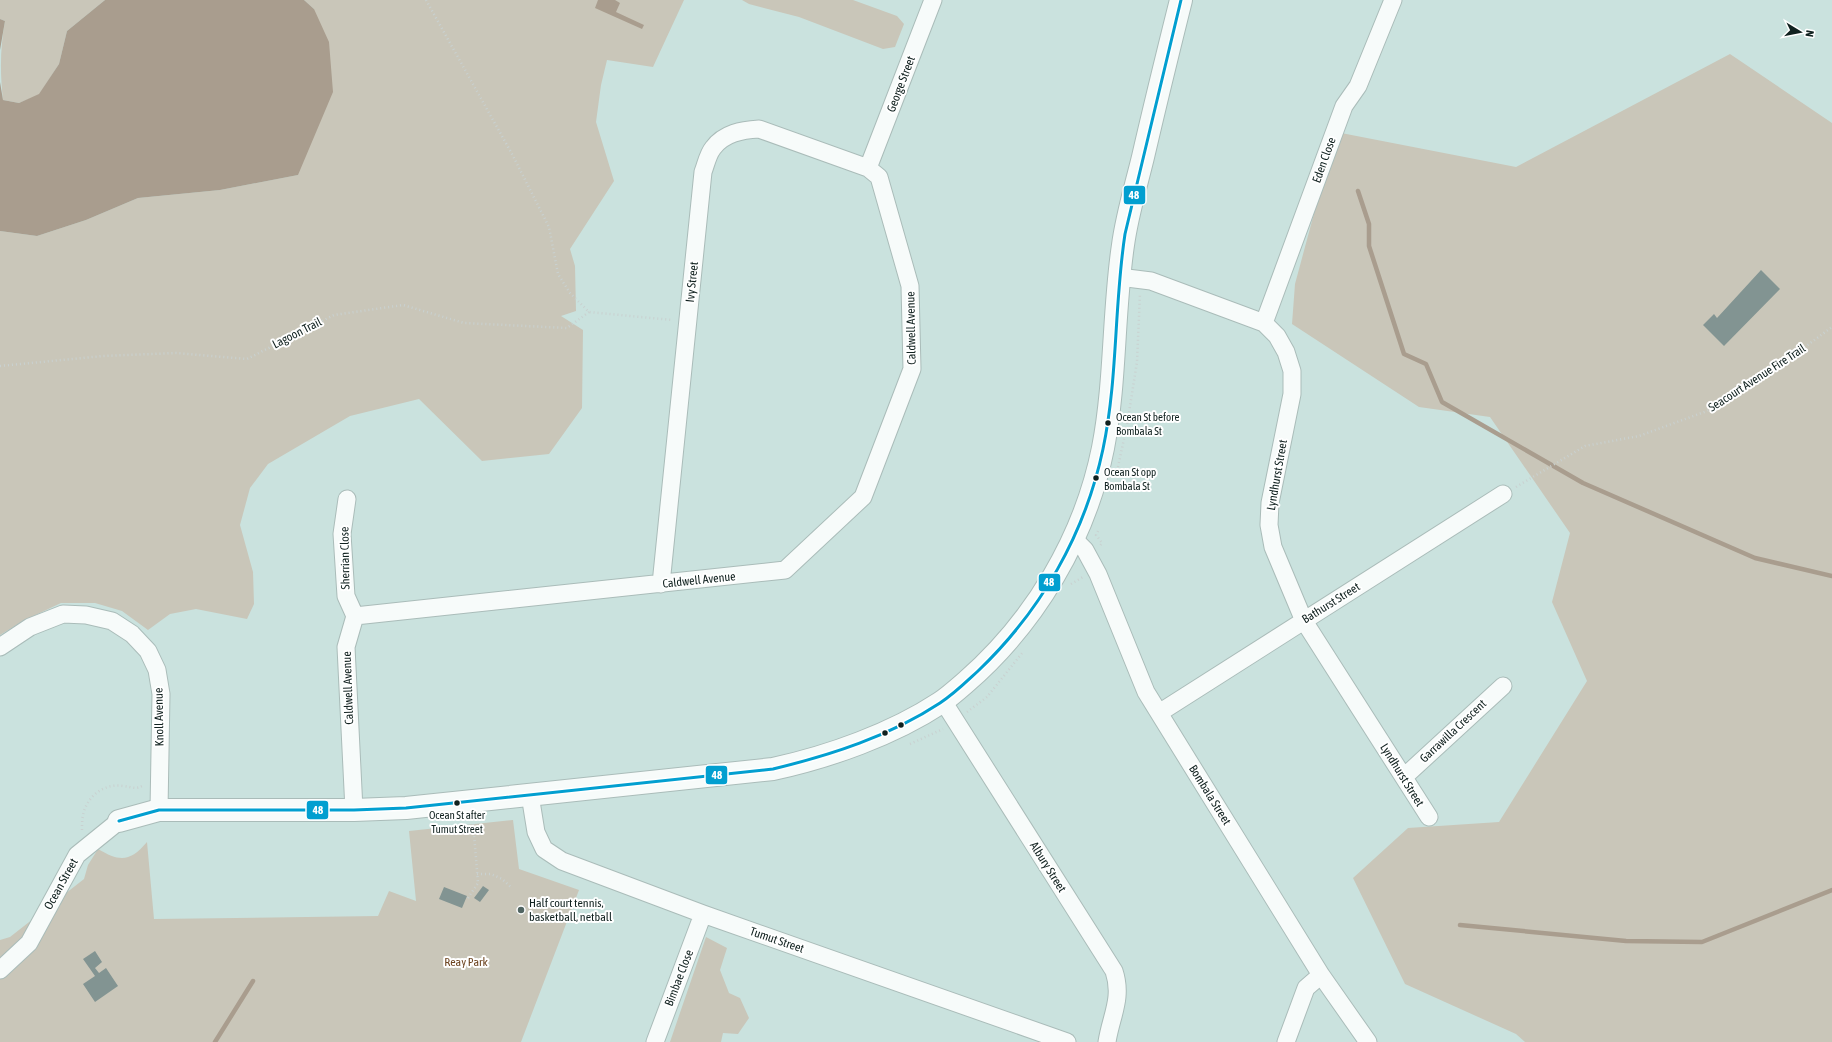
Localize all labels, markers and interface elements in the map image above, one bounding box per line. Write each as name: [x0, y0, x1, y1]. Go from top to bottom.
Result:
north arrow: [1780, 12, 1820, 52]
text: N: [1803, 29, 1816, 38]
street label: George Street: [884, 53, 918, 114]
street label: Eden Close: [1309, 135, 1339, 185]
line badge: 48: [1123, 185, 1146, 205]
text: 48: [1128, 189, 1139, 201]
street label: Ivy Street: [683, 260, 701, 303]
street label: Caldwell Avenue: [903, 291, 919, 365]
street label: Lagoon Trail: [270, 314, 325, 351]
street label: Seacourt Avenue Fire Trail: [1706, 341, 1809, 415]
place label: Ocean St before Bombala St: [1116, 411, 1179, 437]
marker: Ocean St before Bombala St: [1103, 418, 1113, 428]
street label: Lyndhurst Street: [1264, 438, 1290, 511]
place label: Ocean St opp Bombala St: [1104, 466, 1156, 492]
marker: Ocean St opp Bombala St: [1091, 473, 1101, 483]
street label: Sherrian Close: [337, 526, 353, 590]
street label: Caldwell Avenue: [662, 569, 736, 591]
line badge: 48: [1038, 573, 1061, 592]
text: 48: [1043, 576, 1054, 588]
street label: Bathurst Street: [1299, 579, 1363, 626]
street label: Caldwell Avenue: [340, 651, 356, 725]
street label: Knoll Avenue: [151, 688, 167, 746]
street label: Garrawilla Crescent: [1417, 696, 1489, 765]
unlabelled marker: [896, 720, 906, 730]
unlabelled marker: [880, 728, 890, 738]
street label: Lyndhurst Street: [1377, 741, 1427, 810]
street label: Bombala Street: [1186, 762, 1234, 828]
line badge: 48: [705, 765, 728, 785]
text: 48: [711, 769, 722, 781]
marker: Ocean St after Tumut Street: [452, 798, 462, 808]
line badge: 48: [306, 800, 329, 820]
text: 48: [312, 804, 323, 816]
place label: Ocean St after Tumut Street: [429, 809, 486, 835]
street label: Albury Street: [1027, 839, 1069, 895]
street label: Ocean Street: [41, 856, 81, 912]
place label: Half court tennis, basketball, netball: [529, 896, 613, 924]
marker: Half court tennis, basketball, netball: [516, 905, 526, 915]
street label: Tumut Street: [748, 924, 806, 956]
street label: Bimbae Close: [662, 948, 696, 1008]
park label: Reay Park: [444, 955, 489, 969]

